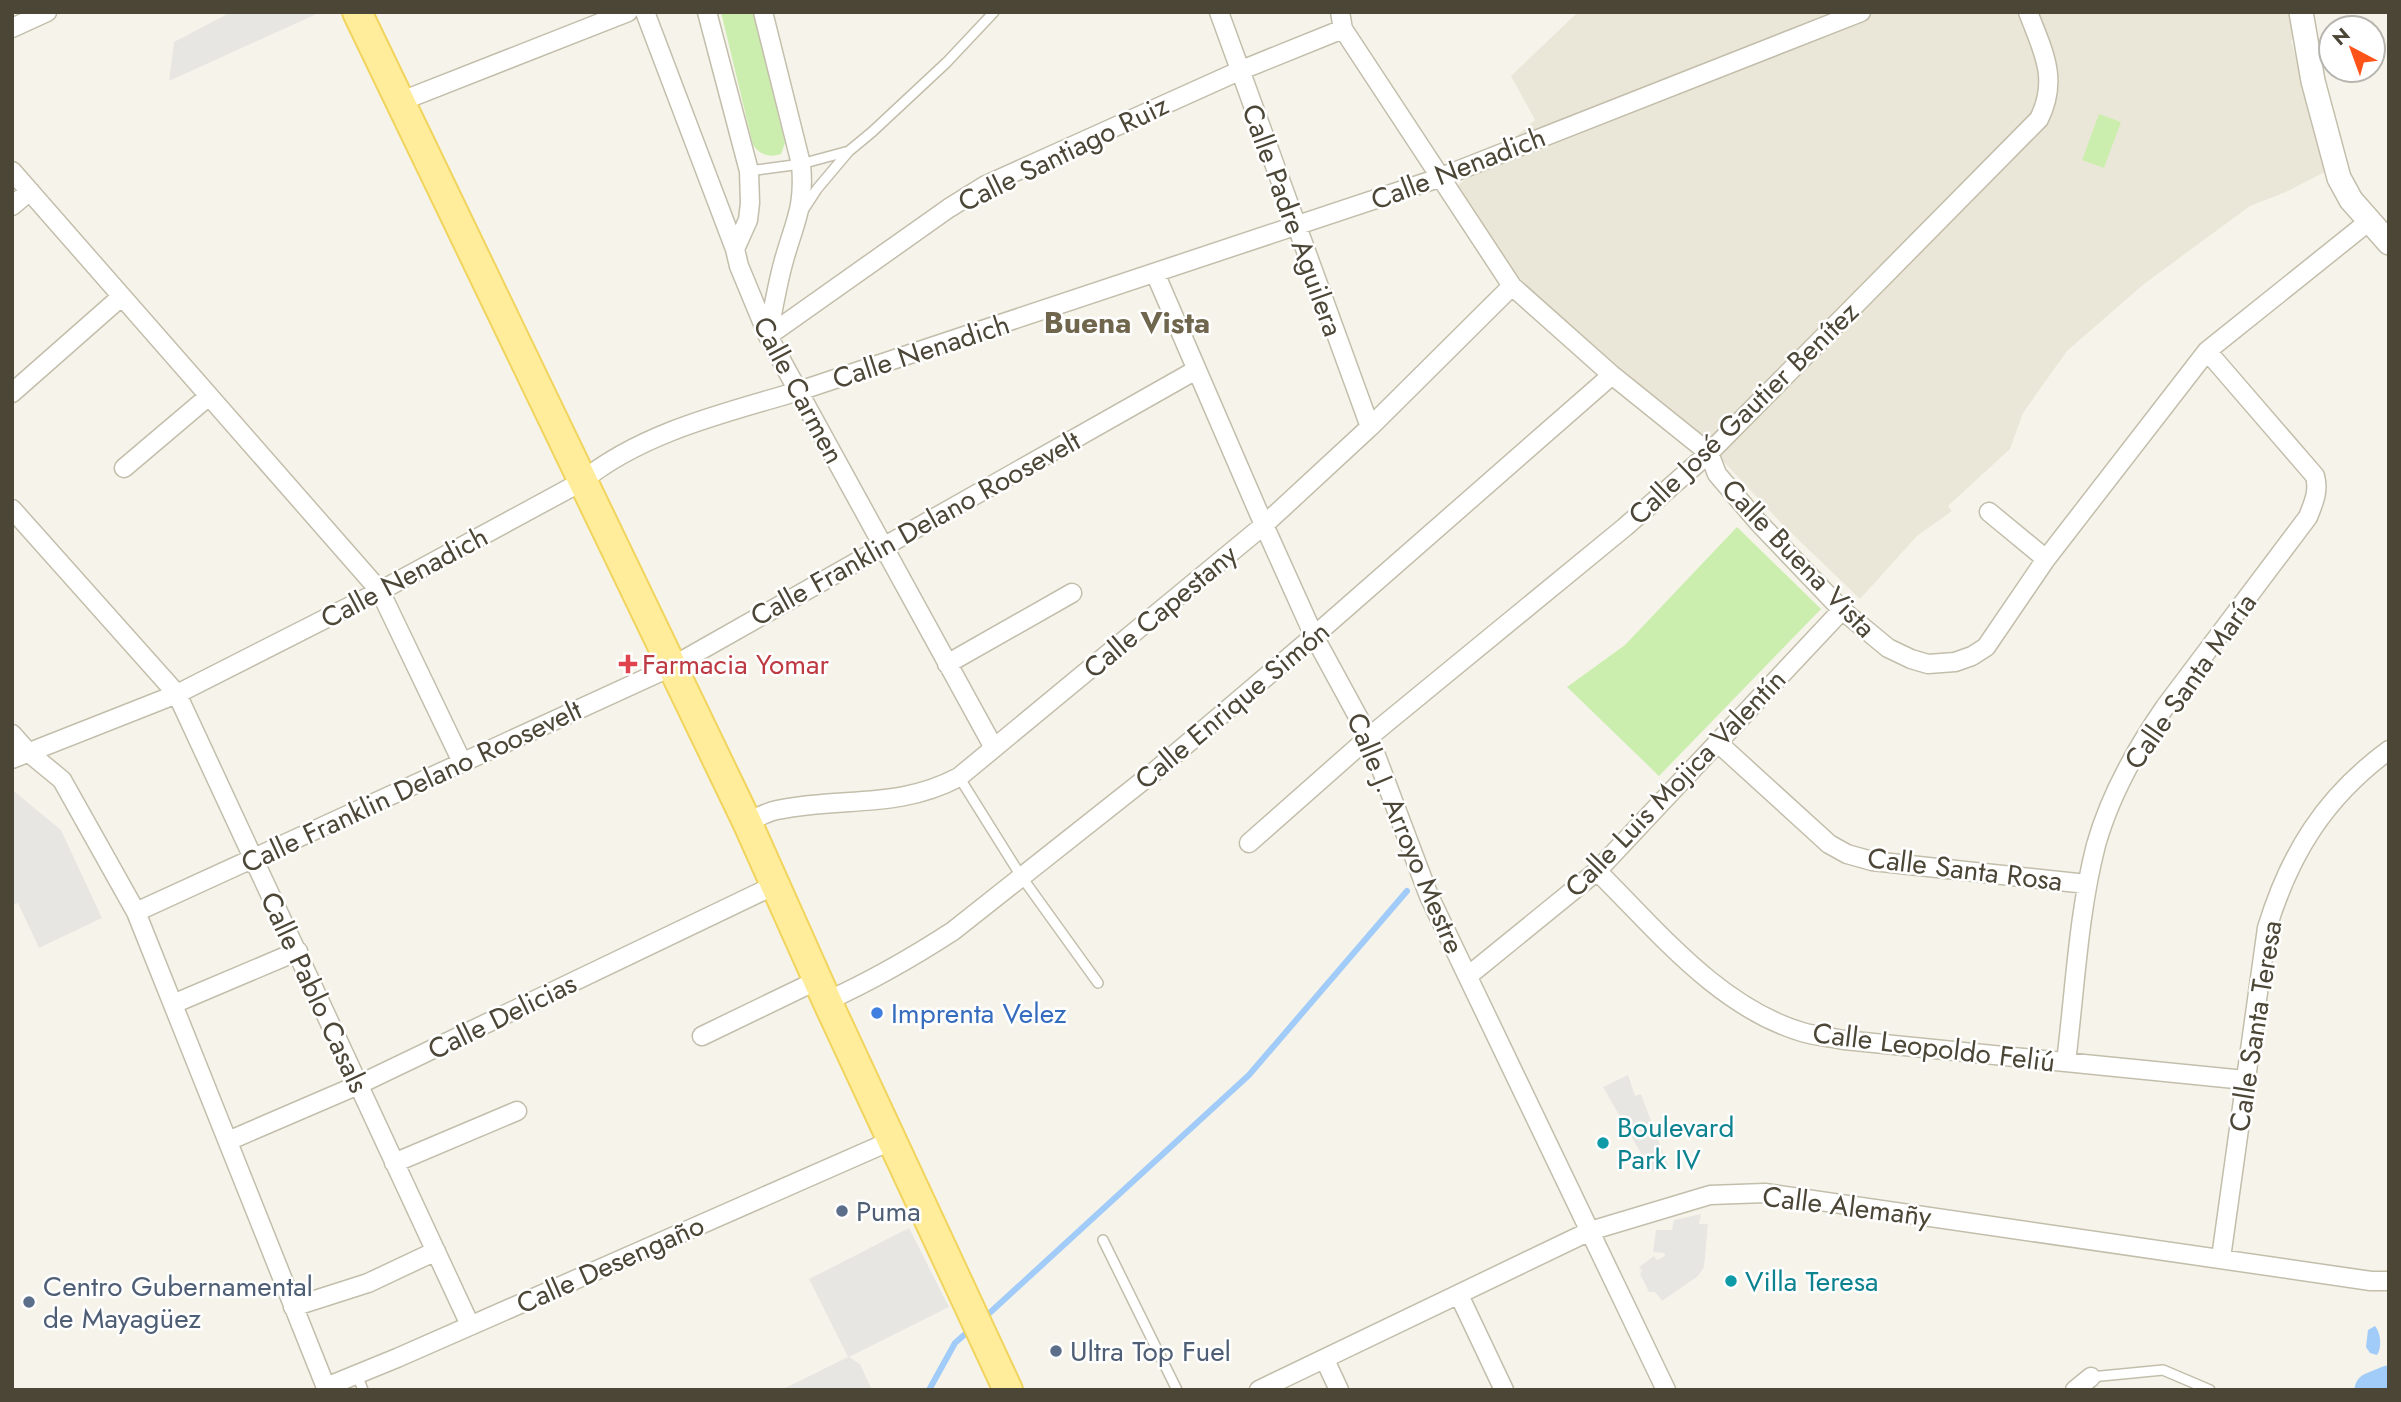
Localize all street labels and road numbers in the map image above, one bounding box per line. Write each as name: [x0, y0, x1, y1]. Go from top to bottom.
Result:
street label: Calle Santiago Ruiz: [951, 85, 1175, 222]
street label: Calle Padre Aguilera: [1231, 98, 1354, 342]
street label: Calle Nenadich: [1365, 116, 1551, 221]
street label: Calle José Gautier Benítez: [1619, 292, 1868, 535]
street label: Calle Nenadich: [827, 304, 1015, 399]
street label: Calle Carmen: [743, 309, 855, 471]
street label: Calle Franklin Delano Roosevelt: [743, 420, 1088, 636]
street label: Calle Buena Vista: [1712, 470, 1885, 647]
street label: Calle Nenadich: [313, 516, 495, 639]
street label: Calle Capestany: [1074, 534, 1247, 688]
street label: Calle Santa María: [2114, 585, 2267, 778]
street label: Calle Enrique Simón: [1126, 611, 1339, 799]
street label: Calle Luis Mojica Valentín: [1555, 660, 1795, 907]
street label: Calle Franklin Delano Roosevelt: [234, 689, 588, 884]
street label: Calle J. Arroyo Mestre: [1336, 706, 1475, 960]
street label: Calle Santa Rosa: [1865, 837, 2065, 902]
street label: Calle Pablo Casals: [250, 885, 379, 1099]
street label: Calle Santa Teresa: [2219, 917, 2292, 1135]
street label: Calle Delicias: [421, 963, 584, 1070]
street label: Calle Leopoldo Feliú: [1810, 1012, 2058, 1083]
street label: Calle Alemañy: [1760, 1176, 1934, 1237]
street label: Calle Desengaño: [510, 1205, 711, 1324]

